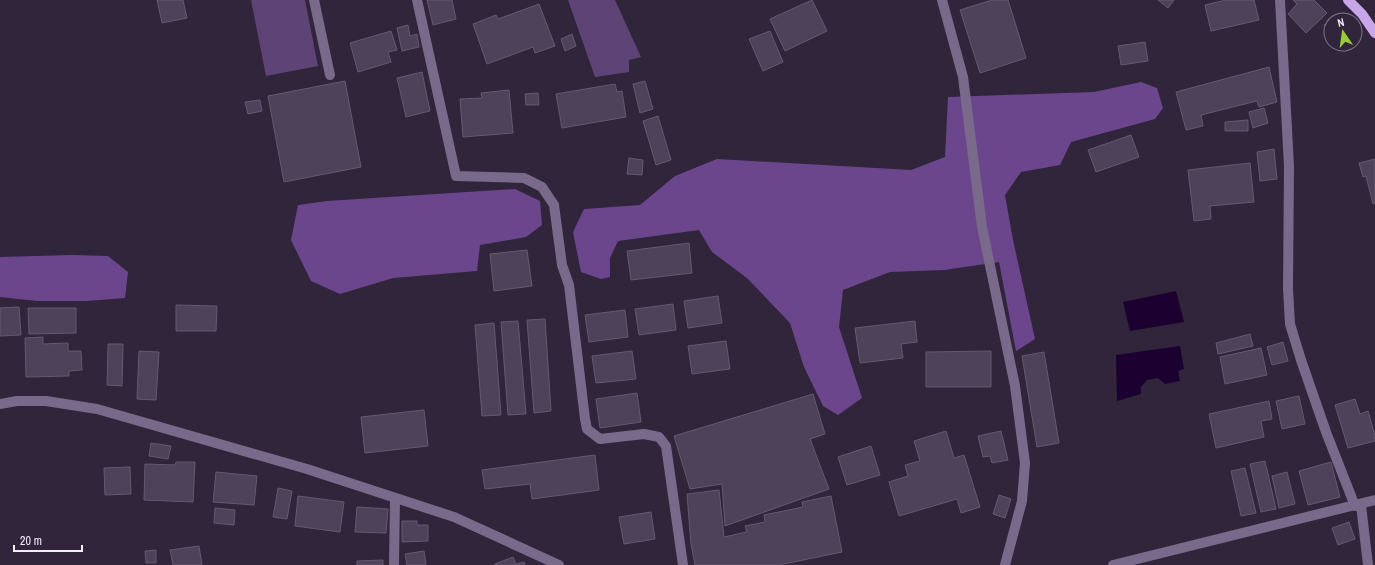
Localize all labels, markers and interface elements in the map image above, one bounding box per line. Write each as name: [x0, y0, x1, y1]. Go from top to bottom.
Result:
north arrow: [1323, 12, 1363, 52]
text: N: [1336, 15, 1345, 30]
scale bar: [14, 527, 82, 553]
text: 20 m: [20, 533, 42, 549]

